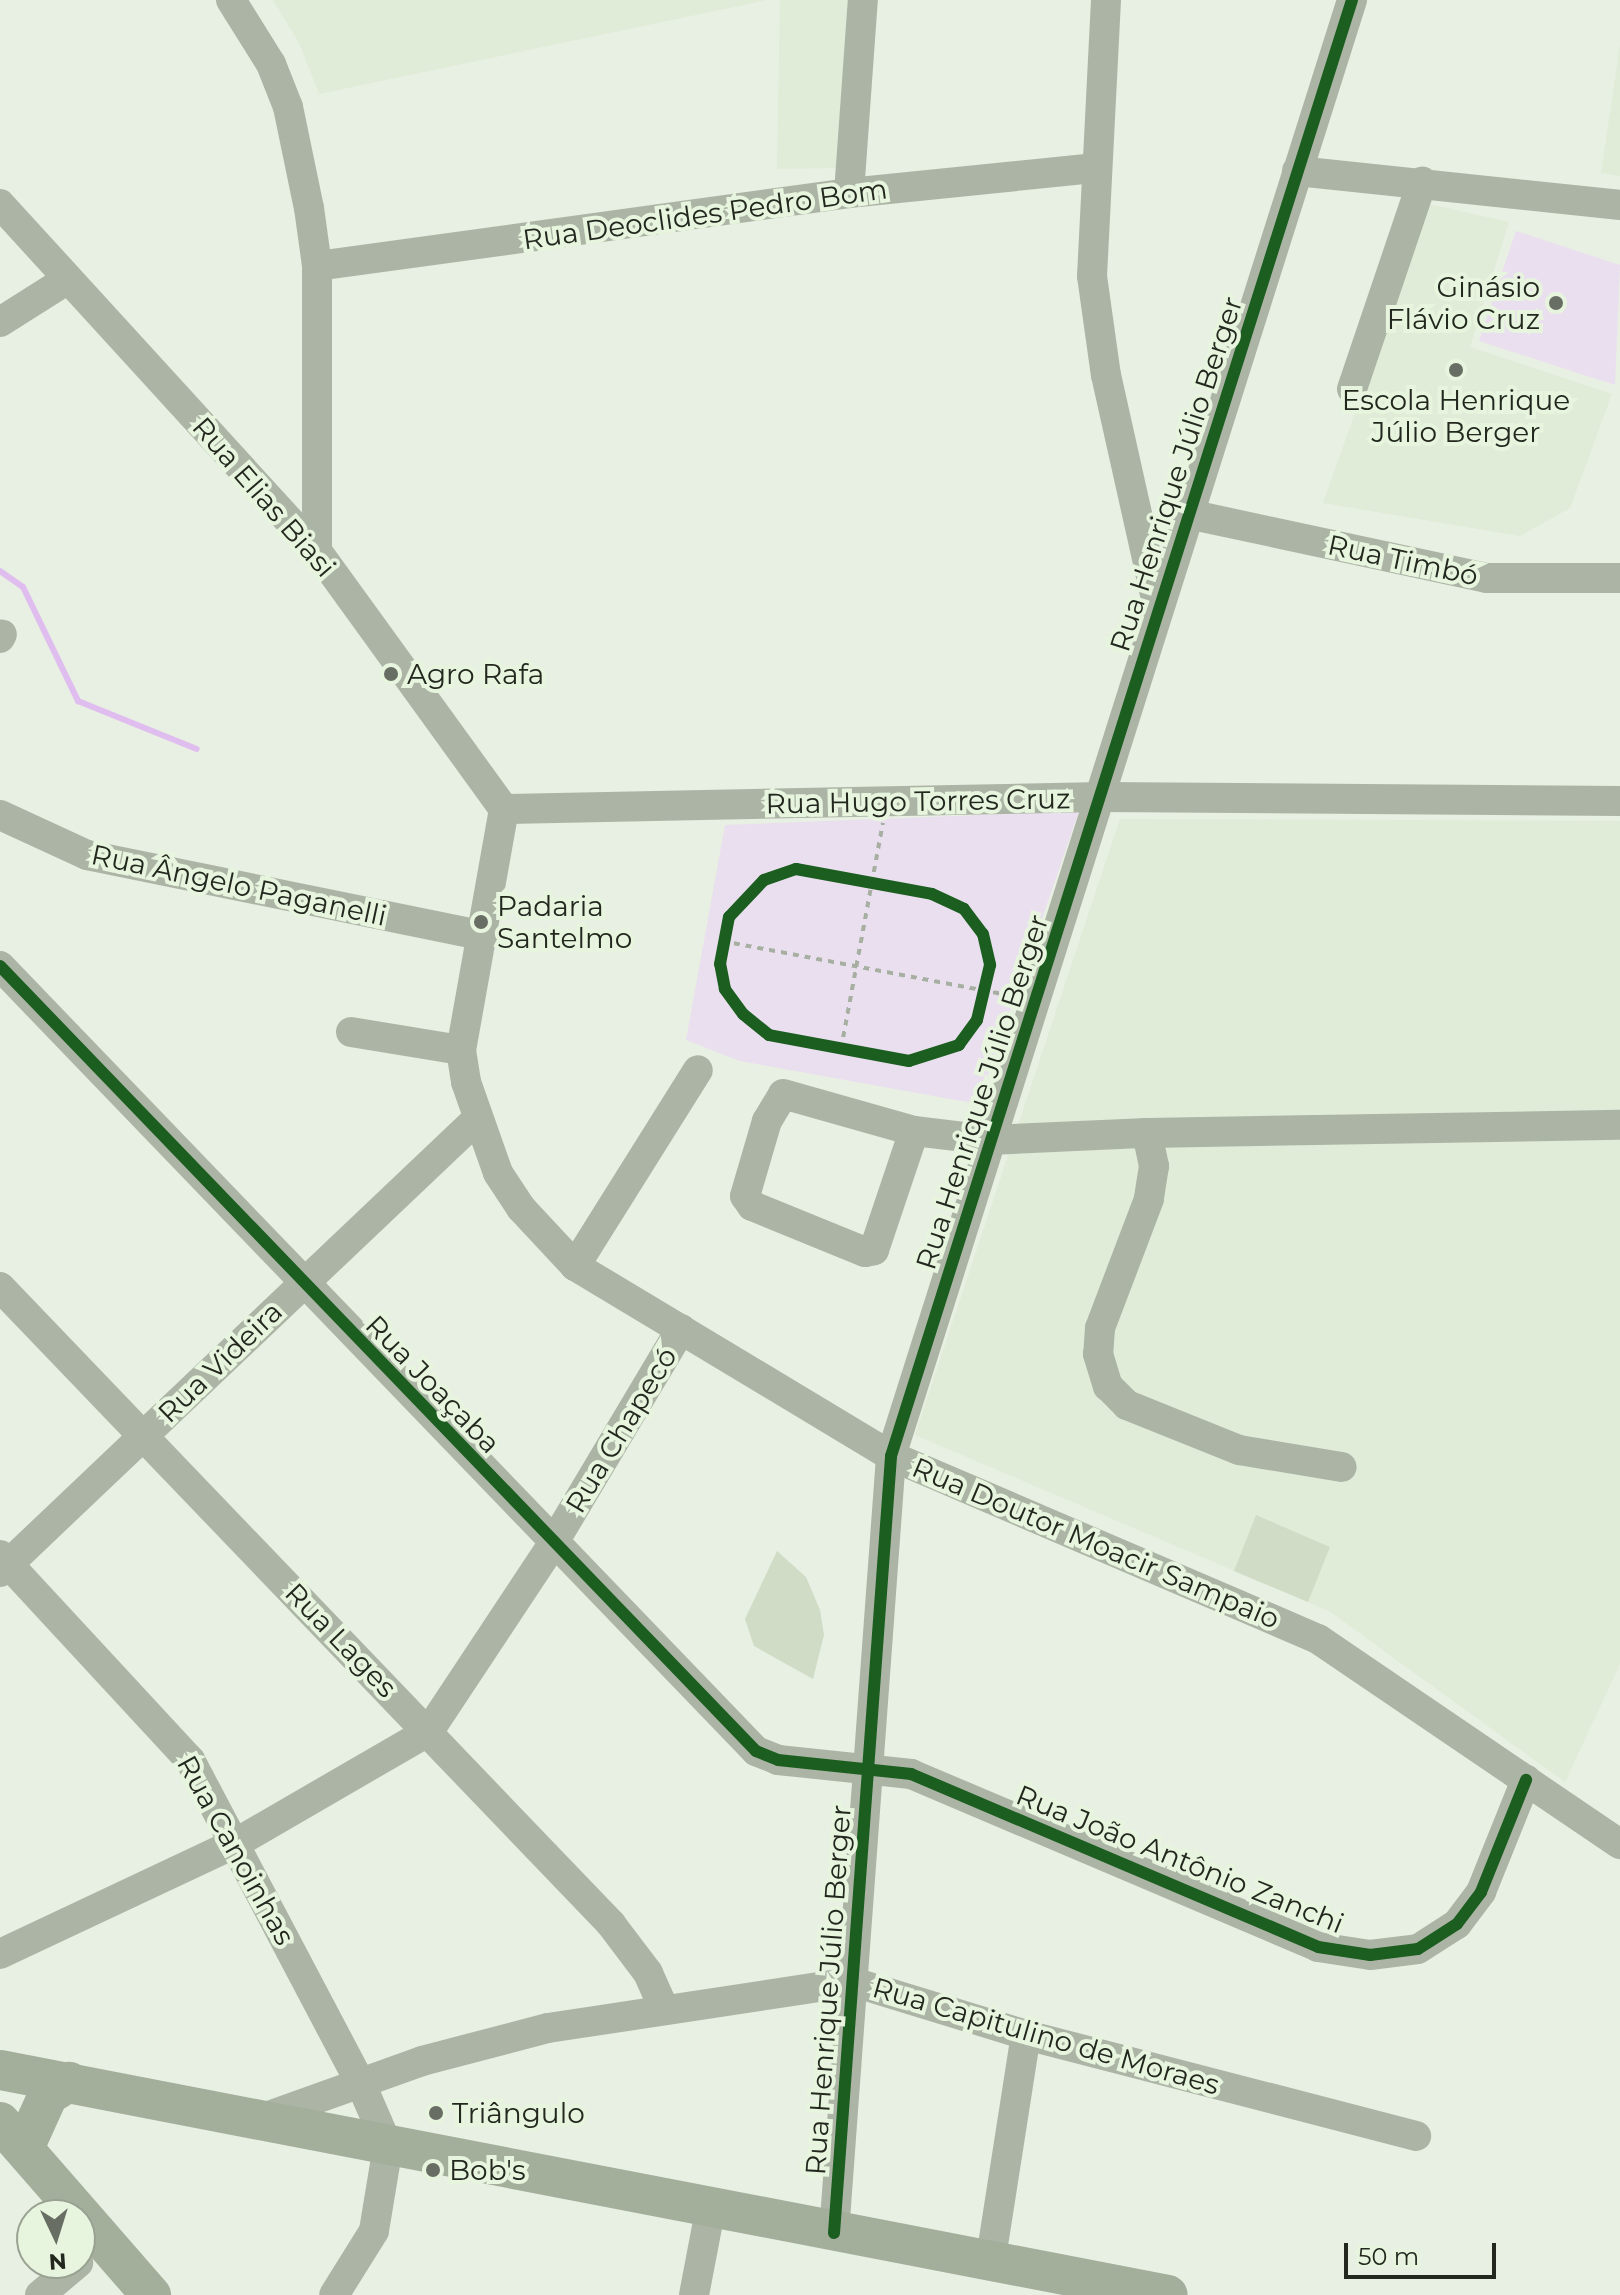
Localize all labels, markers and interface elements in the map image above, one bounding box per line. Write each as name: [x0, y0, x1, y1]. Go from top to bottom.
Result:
street label: Rua Deoclides Pedro Bom: [521, 172, 889, 256]
place label: Ginásio Flávio Cruz: [1387, 270, 1540, 336]
street label: Rua Henrique Júlio Berger: [1103, 292, 1249, 656]
marker: Ginásio Flávio Cruz: [1547, 294, 1565, 312]
marker: Escola Henrique Júlio Berger: [1447, 361, 1465, 379]
place label: Escola Henrique Júlio Berger: [1342, 383, 1570, 449]
street label: Rua Elias Biasi: [186, 410, 342, 584]
street label: Rua Timbó: [1325, 528, 1481, 592]
place label: Agro Rafa: [407, 657, 544, 691]
marker: Agro Rafa: [382, 665, 400, 683]
street label: Rua Hugo Torres Cruz: [765, 782, 1071, 820]
street label: Rua Ângelo Paganelli: [88, 837, 390, 933]
place label: Padaria Santelmo: [497, 889, 632, 955]
street label: Rua Henrique Júlio Berger: [909, 910, 1055, 1274]
marker: Padaria Santelmo: [472, 913, 490, 931]
street label: Rua Videira: [151, 1295, 289, 1429]
street label: Rua Joaçaba: [359, 1308, 507, 1460]
street label: Rua Chapecó: [558, 1341, 684, 1519]
street label: Rua Doutor Moacir Sampaio: [907, 1450, 1285, 1636]
street label: Rua Lages: [278, 1576, 404, 1704]
street label: Rua Canoinhas: [170, 1750, 302, 1950]
street label: Rua João Antônio Zanchi: [1011, 1778, 1349, 1940]
street label: Rua Henrique Júlio Berger: [798, 1804, 858, 2176]
street label: Rua Capitulino de Moraes: [869, 1970, 1223, 2102]
place label: Triângulo: [452, 2096, 585, 2130]
marker: Triângulo: [427, 2104, 445, 2122]
place label: Bob's: [449, 2153, 526, 2187]
marker: Bob's: [424, 2161, 442, 2179]
north arrow: [16, 2199, 96, 2279]
scale bar: [1348, 2227, 1500, 2277]
text: 50 m: [1358, 2242, 1419, 2271]
text: N: [48, 2247, 67, 2276]

